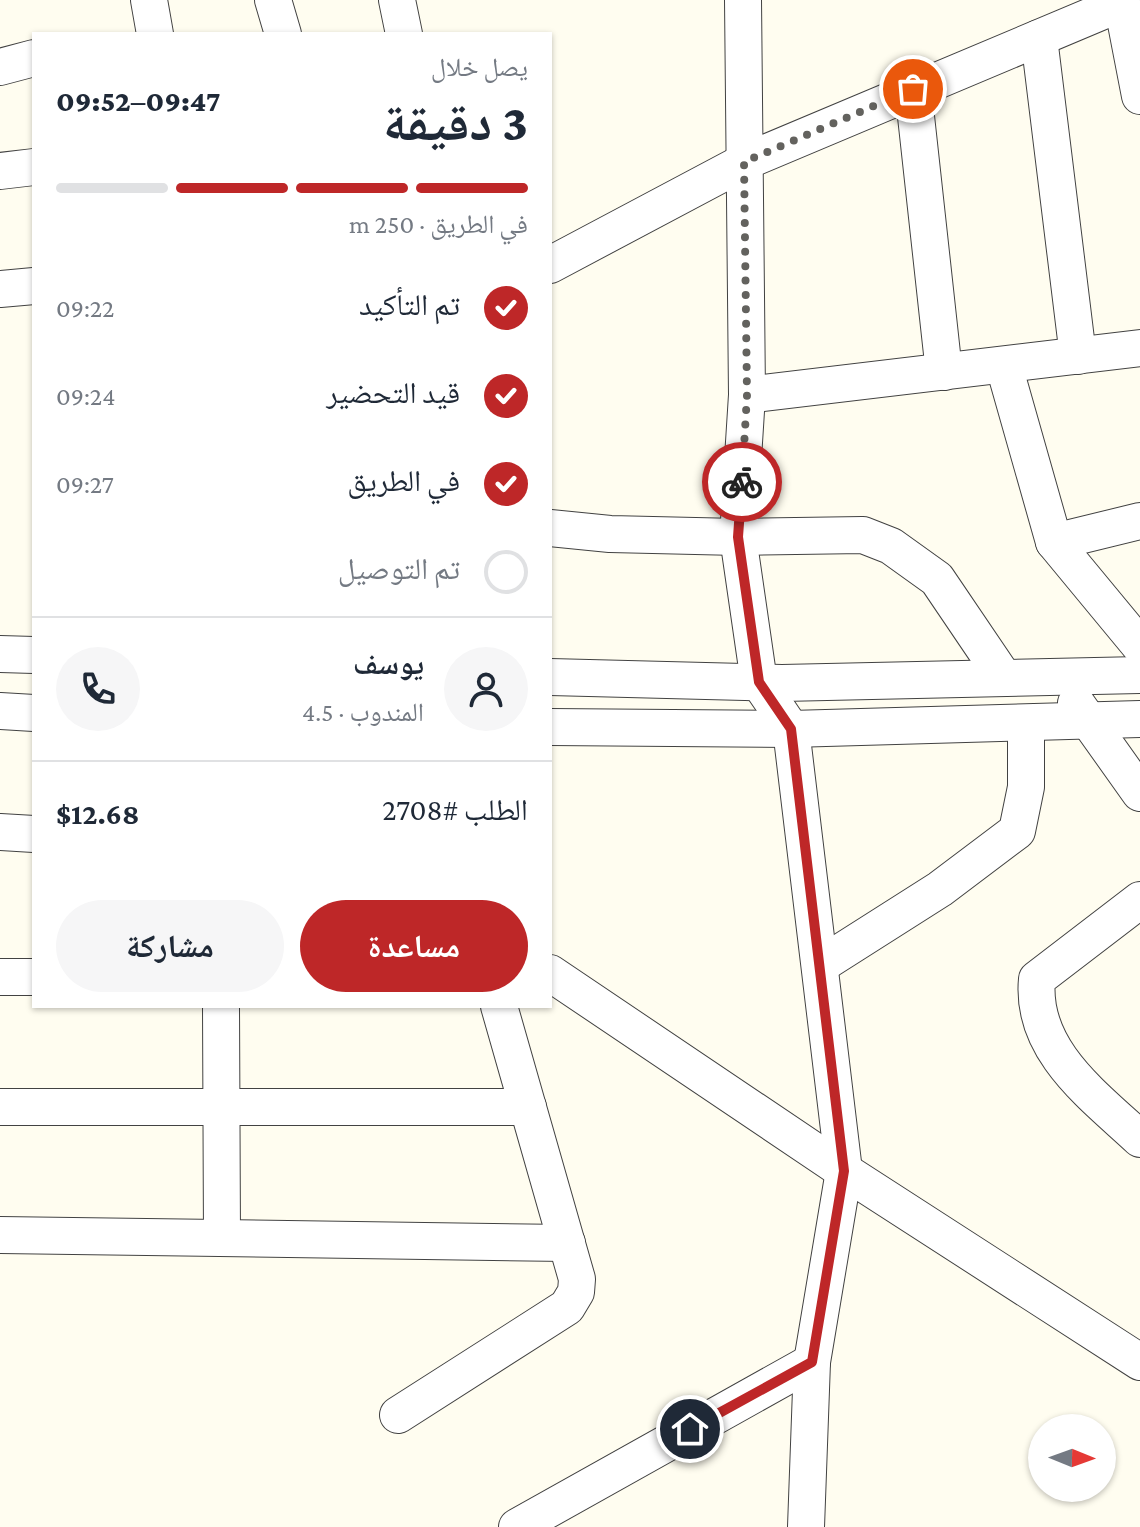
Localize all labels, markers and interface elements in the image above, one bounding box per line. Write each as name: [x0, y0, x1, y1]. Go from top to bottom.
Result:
text: يصل خلال: [431, 53, 528, 82]
pin: [879, 55, 947, 123]
icon: bag: [891, 67, 935, 111]
text: 09:47–09:52: [56, 84, 220, 117]
text: 3 دقيقة: [383, 93, 528, 151]
text: في الطريق · 250 m: [349, 210, 528, 239]
icon: check: [484, 286, 528, 330]
text: تم التأكيد: [359, 288, 460, 321]
text: 09:22: [56, 294, 115, 323]
icon: check: [484, 374, 528, 418]
text: قيد التحضير: [326, 376, 460, 409]
text: 09:24: [56, 382, 116, 411]
courier: [702, 442, 782, 522]
icon: bike: [720, 460, 764, 504]
icon: check: [484, 462, 528, 506]
text: في الطريق: [347, 464, 460, 497]
text: 09:27: [56, 470, 114, 499]
text: تم التوصيل: [338, 552, 460, 585]
button: phone: [56, 647, 140, 731]
text: يوسف: [353, 647, 424, 680]
button: person: [444, 647, 528, 731]
text: المندوب · 4.5: [302, 698, 424, 727]
text: الطلب #2708: [382, 793, 528, 826]
text: $12.68: [56, 797, 139, 830]
button: مشاركة: [56, 900, 284, 992]
button: مساعدة: [300, 900, 528, 992]
pin: [656, 1395, 724, 1463]
icon: home: [668, 1407, 712, 1451]
north arrow: [1028, 1414, 1116, 1502]
map controls: [1028, 1414, 1116, 1502]

